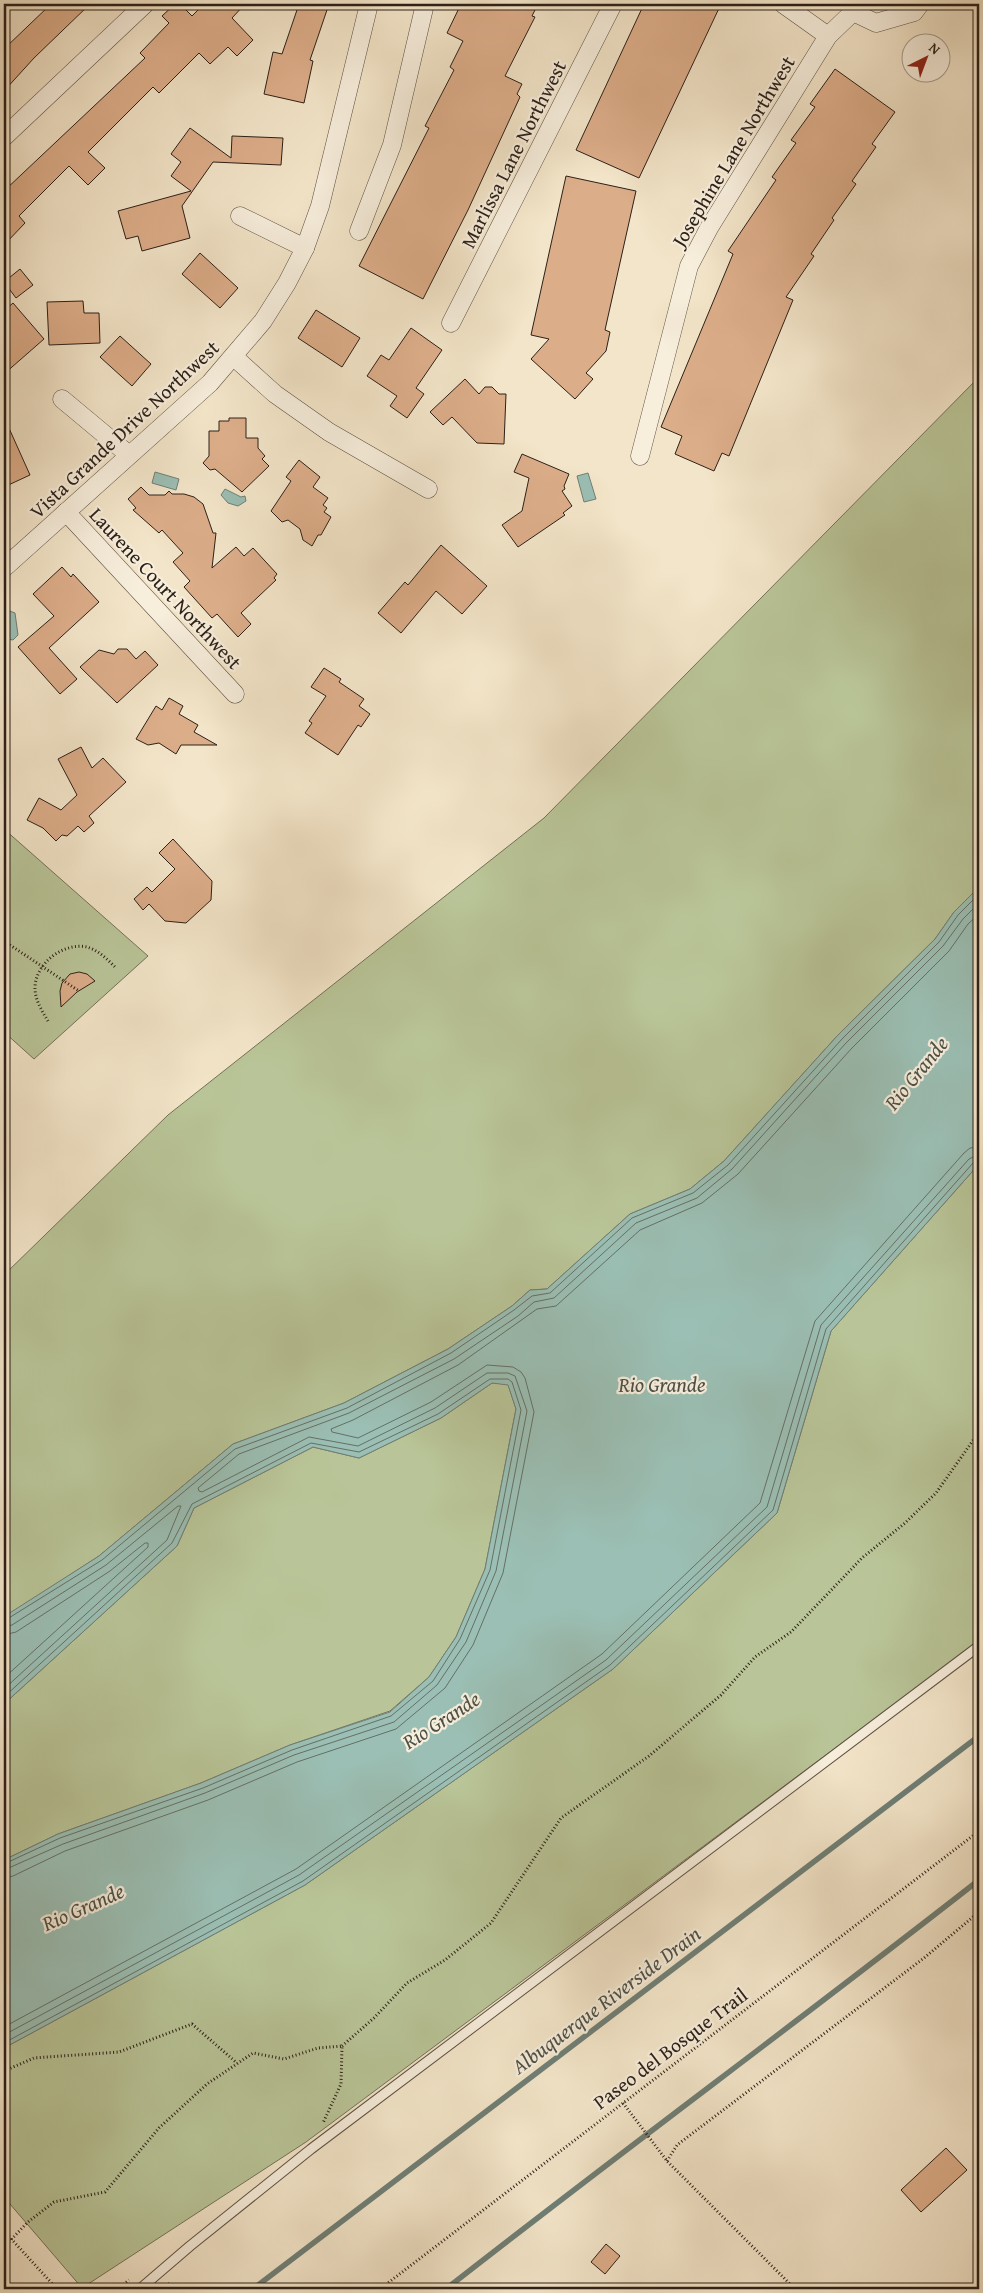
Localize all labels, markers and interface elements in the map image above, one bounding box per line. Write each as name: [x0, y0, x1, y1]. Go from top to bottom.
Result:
north arrow: [900, 32, 950, 82]
text: N: [925, 38, 945, 59]
street label: Josephine Lane Northwest: [663, 50, 802, 255]
street label: Marlissa Lane Northwest: [453, 55, 573, 253]
street label: Vista Grande Drive Northwest: [23, 333, 225, 525]
street label: Laurene Court Northwest: [83, 501, 249, 675]
water label: Rio Grande: [876, 1029, 955, 1117]
water label: Rio Grande: [617, 1369, 706, 1400]
water label: Rio Grande: [395, 1683, 486, 1757]
water label: Rio Grande: [36, 1875, 129, 1939]
water label: Albuquerque Riverside Drain: [504, 1918, 707, 2082]
street label: Paseo del Bosque Trail: [587, 1980, 754, 2116]

